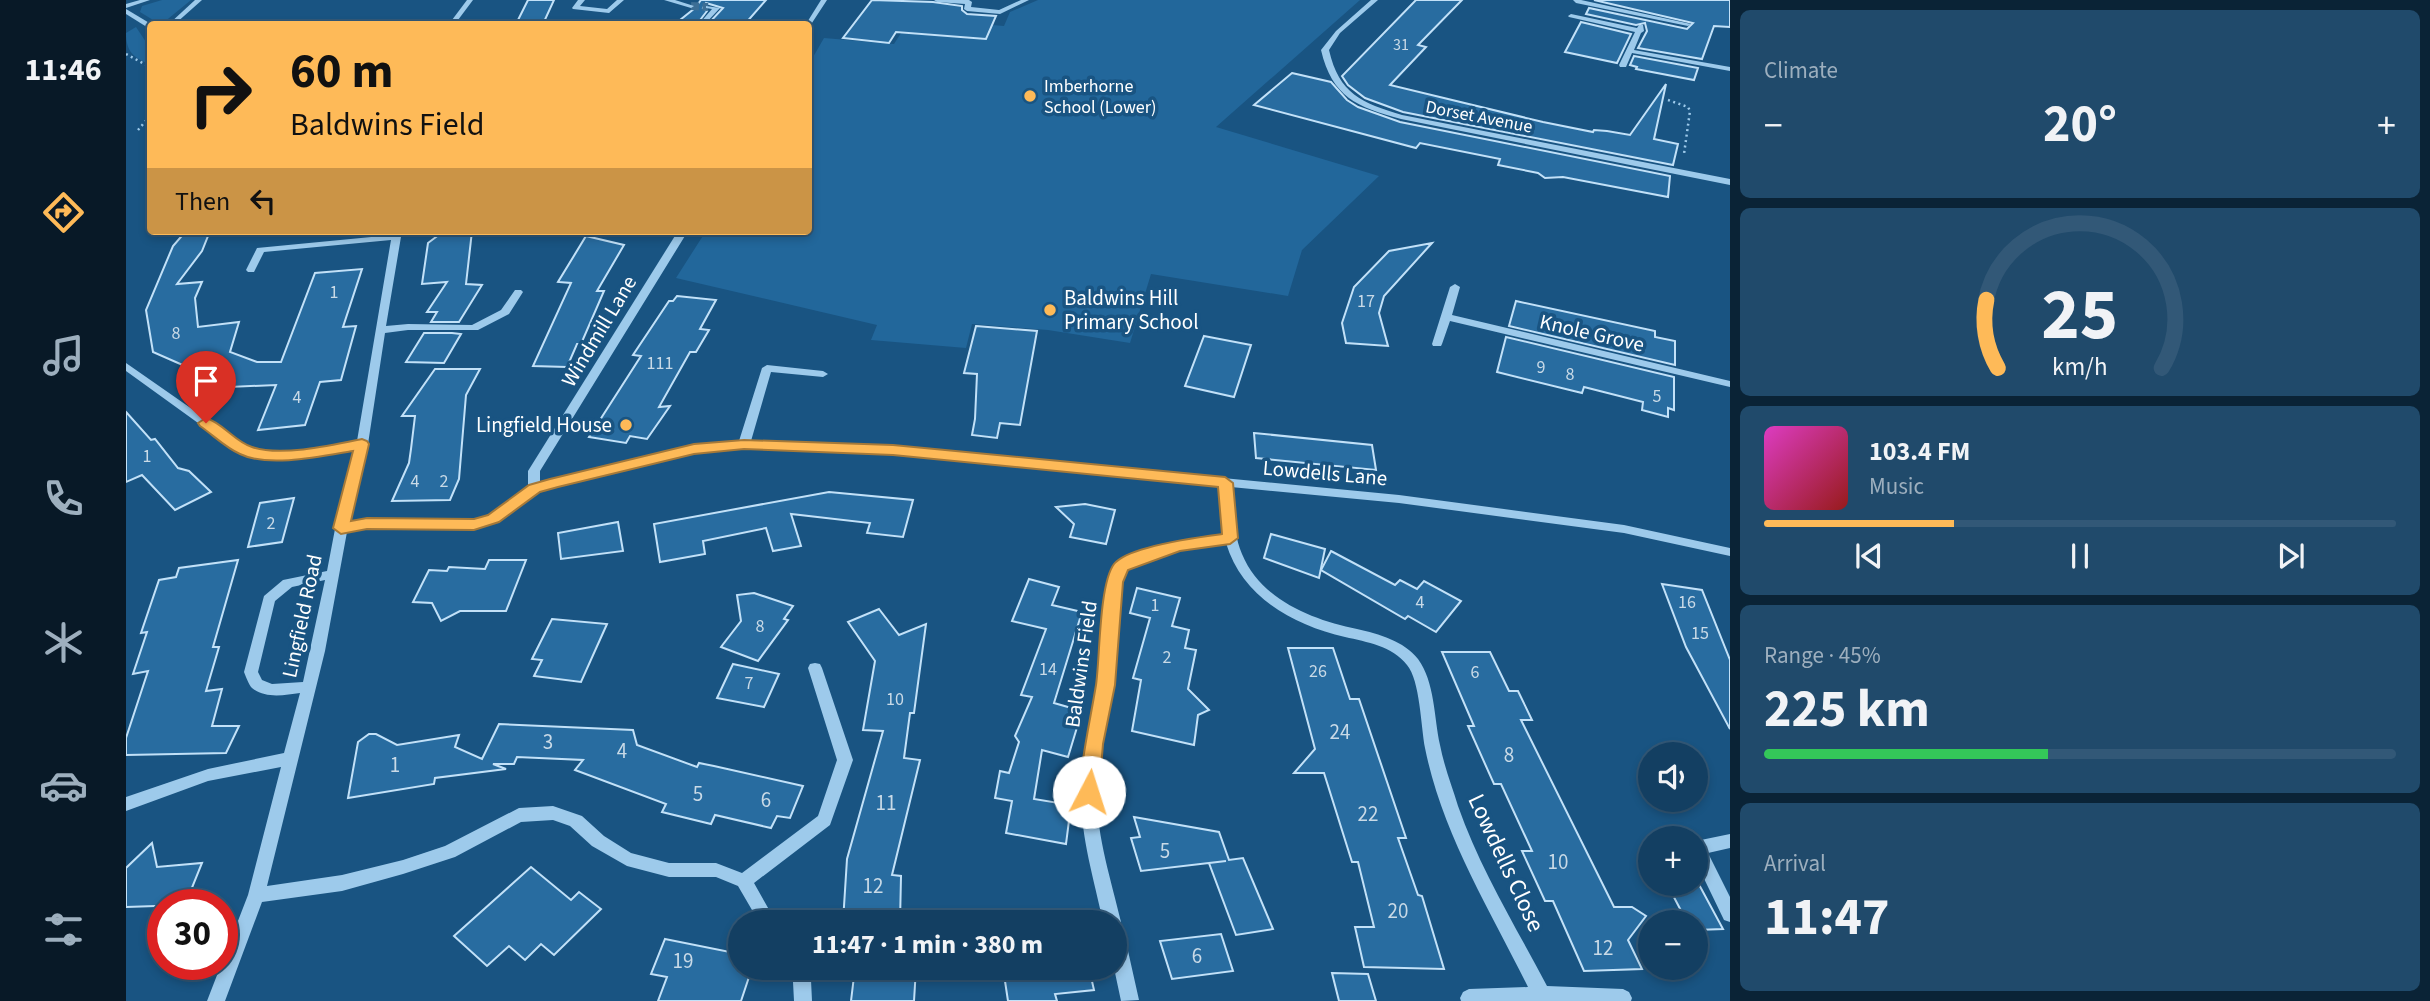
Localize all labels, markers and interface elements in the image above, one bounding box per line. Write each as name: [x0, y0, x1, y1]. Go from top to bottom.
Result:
house number: 31: [1393, 34, 1409, 56]
text: 60 m: [290, 37, 394, 107]
text: 11:46: [24, 47, 102, 93]
icon: right: [175, 49, 266, 140]
text: Climate: [1764, 54, 1838, 87]
place label: Imberhorne School (Lower): [1044, 74, 1157, 120]
marker: Imberhorne School (Lower): [1022, 88, 1038, 104]
text: 20°: [2043, 88, 2117, 162]
street label: Dorset Avenue: [1423, 94, 1535, 140]
text: −: [1764, 99, 1783, 153]
text: +: [2377, 99, 2396, 153]
text: Baldwins Field: [290, 102, 485, 148]
icon: left: [244, 182, 282, 220]
text: Then: [175, 183, 230, 220]
icon: directions: [39, 188, 88, 237]
text: 25: [2042, 264, 2118, 368]
street label: Windmill Lane: [554, 270, 644, 392]
house number: 1: [330, 280, 338, 305]
place label: Baldwins Hill Primary School: [1064, 283, 1199, 337]
house number: 17: [1357, 289, 1375, 314]
marker: Baldwins Hill Primary School: [1042, 302, 1058, 318]
street label: Knole Grove: [1537, 306, 1647, 360]
house number: 8: [172, 321, 181, 346]
icon: music: [39, 331, 88, 380]
text: km/h: [2052, 349, 2108, 385]
pin: [176, 351, 236, 423]
house number: 111: [647, 351, 673, 376]
house number: 9: [1537, 355, 1546, 380]
icon: arrive: [187, 362, 225, 400]
house number: 8: [1566, 362, 1575, 387]
house number: 5: [1653, 384, 1662, 409]
house number: 4: [293, 385, 302, 410]
place label: Lingfield House: [476, 410, 612, 440]
marker: Lingfield House: [618, 417, 634, 433]
text: 103.4 FM: [1869, 433, 1970, 470]
house number: 1: [143, 444, 151, 469]
street label: Lowdells Lane: [1262, 453, 1388, 493]
house number: 4: [411, 469, 420, 494]
house number: 2: [440, 469, 449, 494]
text: Music: [1869, 470, 1924, 503]
icon: phone: [39, 474, 88, 523]
house number: 2: [267, 511, 276, 536]
icon: previous: [1850, 537, 1888, 575]
icon: pause: [2061, 537, 2099, 575]
icon: next: [2272, 537, 2310, 575]
street label: Lingfield Road: [274, 552, 330, 680]
house number: 4: [1416, 590, 1425, 615]
house number: 16: [1678, 590, 1696, 615]
house number: 1: [1151, 593, 1159, 618]
street label: Baldwins Field: [1057, 599, 1105, 729]
house number: 8: [756, 614, 765, 639]
icon: climate: [39, 618, 88, 667]
house number: 15: [1691, 621, 1709, 646]
text: Range · 45%: [1764, 639, 1881, 672]
house number: 2: [1163, 645, 1172, 670]
house number: 14: [1039, 657, 1057, 682]
house number: 26: [1309, 659, 1327, 684]
house number: 6: [1471, 660, 1480, 685]
house number: 7: [745, 671, 754, 696]
text: 225 km: [1764, 673, 1930, 747]
house number: 10: [886, 687, 904, 712]
house number: 24: [1330, 717, 1350, 747]
house number: 3: [543, 727, 553, 757]
house number: 4: [617, 736, 627, 766]
house number: 8: [1504, 740, 1514, 770]
map controls: [1638, 742, 1708, 980]
button: sound: [1638, 742, 1708, 812]
house number: 1: [390, 750, 400, 780]
position arrow: [1052, 755, 1126, 829]
icon: car: [39, 761, 88, 810]
house number: 5: [693, 779, 703, 809]
house number: 6: [761, 785, 771, 815]
house number: 11: [876, 788, 896, 818]
street label: Lowdells Close: [1459, 788, 1553, 938]
house number: 22: [1358, 799, 1378, 829]
button: +: [1638, 826, 1708, 896]
house number: 5: [1160, 836, 1170, 866]
house number: 10: [1548, 847, 1568, 877]
text: Arrival: [1764, 847, 1826, 880]
house number: 12: [863, 871, 883, 901]
text: 11:47: [1764, 881, 1889, 955]
speed limit sign: 30: [147, 889, 238, 980]
house number: 20: [1388, 896, 1408, 926]
icon: filters: [39, 905, 88, 954]
button: −: [1638, 910, 1708, 980]
text: 11:47 · 1 min · 380 m: [812, 926, 1043, 963]
house number: 12: [1593, 933, 1613, 963]
house number: 6: [1192, 941, 1202, 971]
house number: 19: [673, 946, 693, 976]

